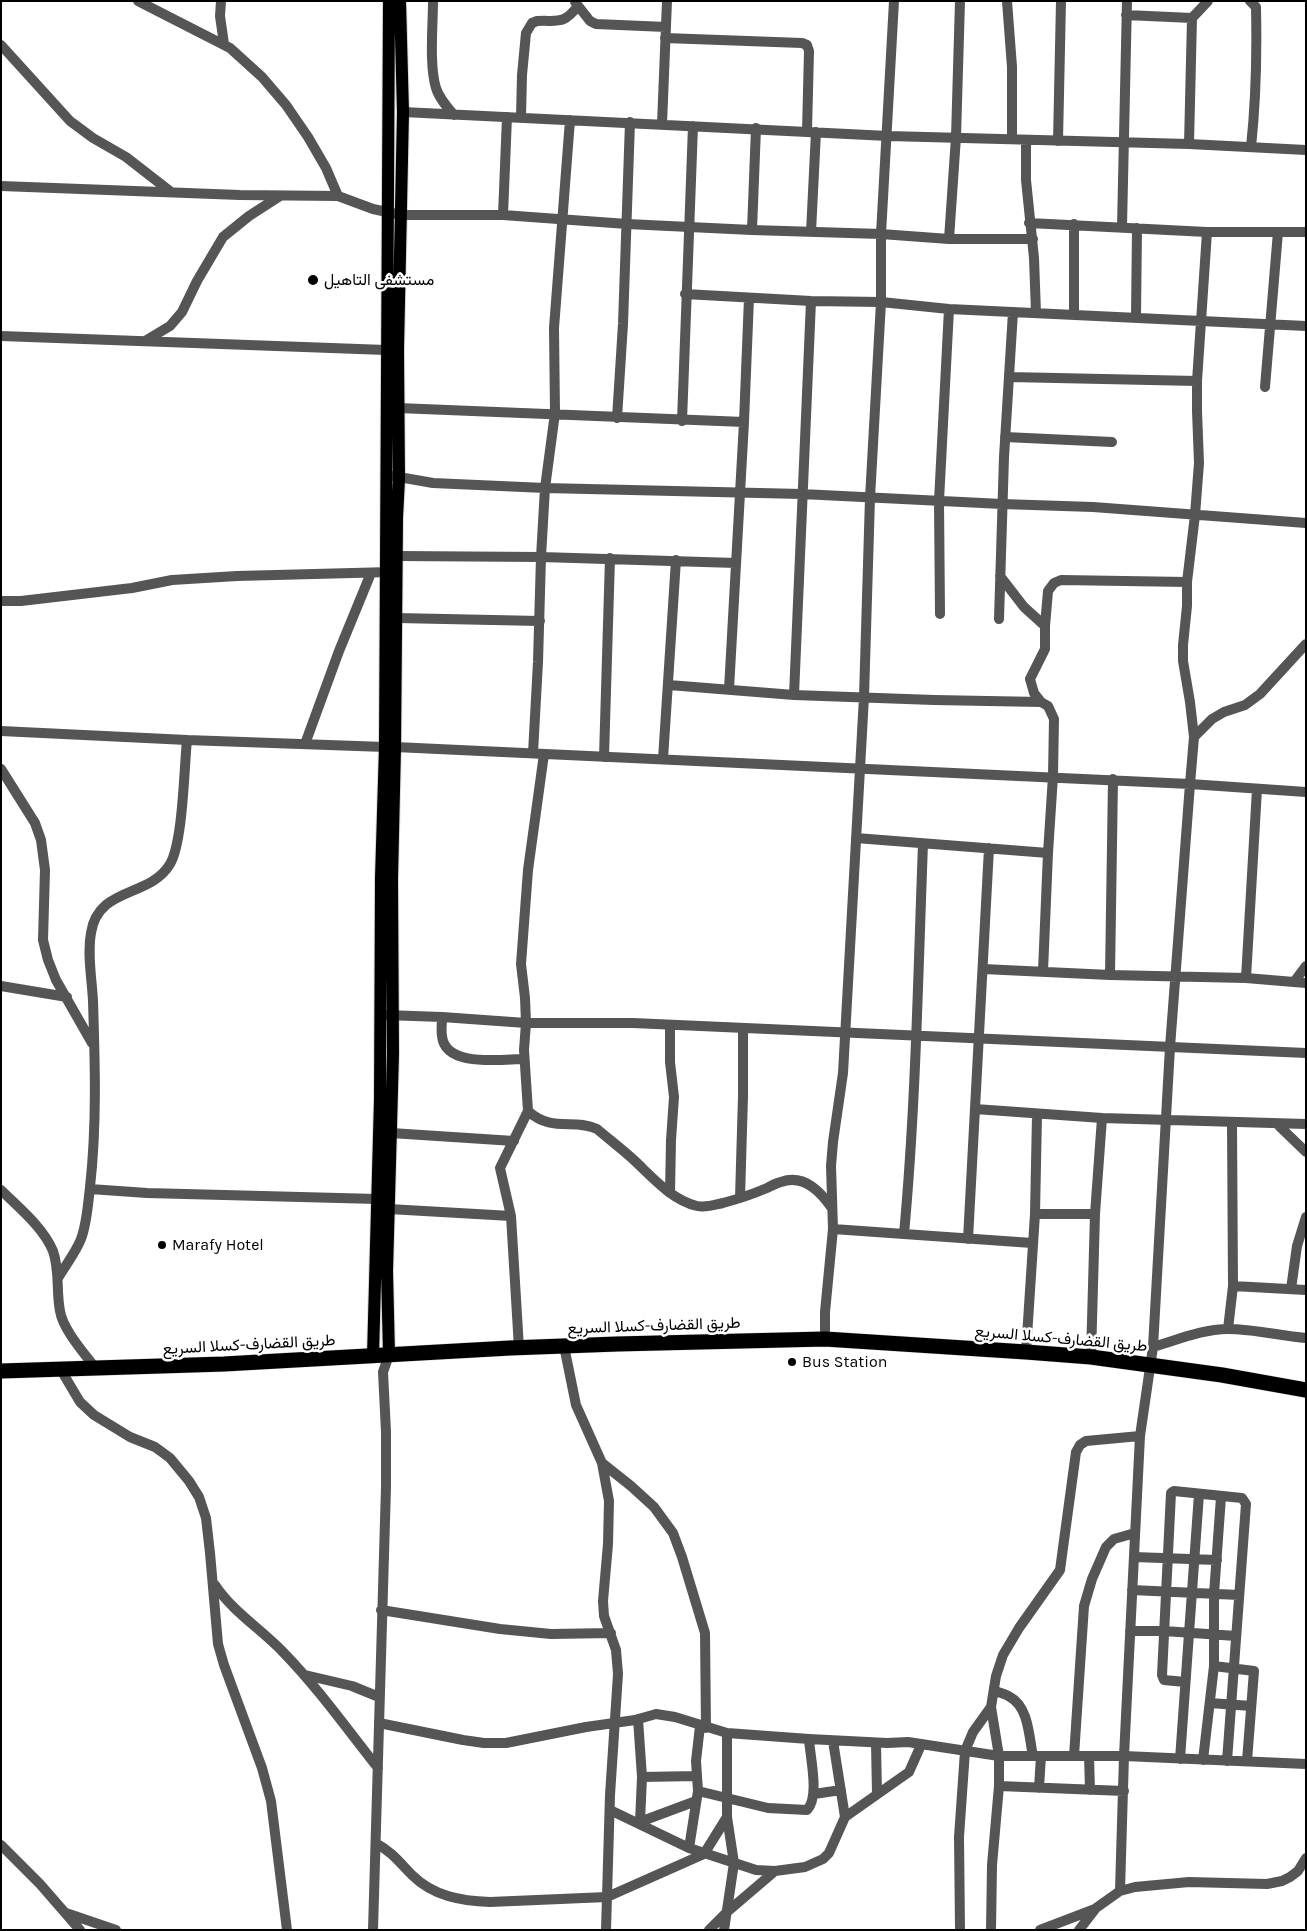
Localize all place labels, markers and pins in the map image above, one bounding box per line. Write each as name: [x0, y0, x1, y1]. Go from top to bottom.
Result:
place label: مستشفى التاهيل: [324, 270, 434, 290]
marker: مستشفى التاهيل: [306, 273, 320, 287]
place label: Marafy Hotel: [172, 1235, 264, 1255]
marker: Marafy Hotel: [156, 1239, 168, 1251]
place label: Bus Station: [802, 1352, 888, 1372]
marker: Bus Station: [786, 1356, 798, 1368]

